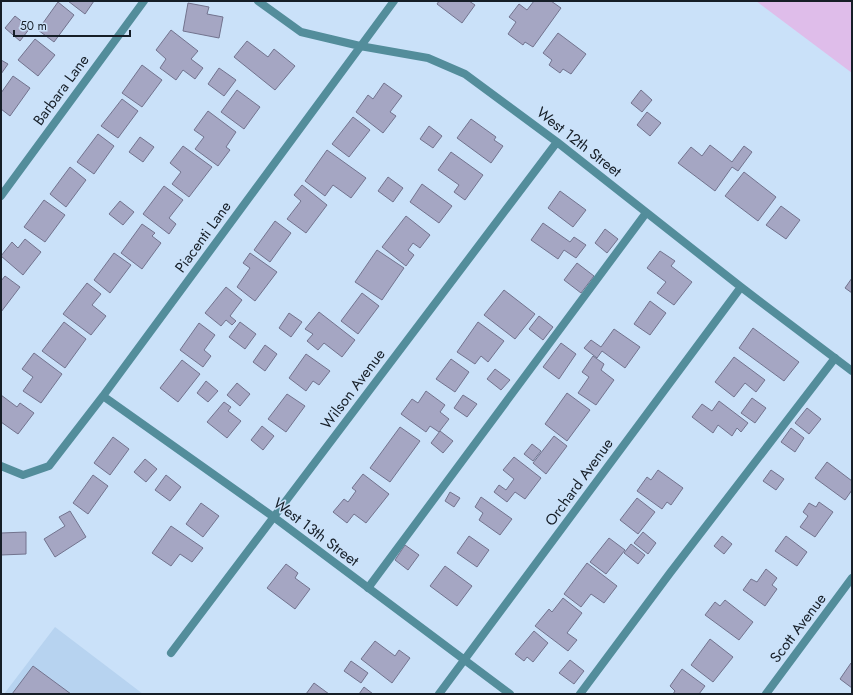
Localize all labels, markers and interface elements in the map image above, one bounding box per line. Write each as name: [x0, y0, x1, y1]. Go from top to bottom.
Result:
scale bar: [14, 12, 130, 38]
text: 50 m: [20, 17, 47, 35]
street label: Barbara Lane: [28, 50, 94, 130]
street label: West 12th Street: [532, 102, 626, 182]
street label: Piacenti Lane: [170, 196, 237, 277]
street label: Wilson Avenue: [315, 344, 391, 434]
street label: Orchard Avenue: [540, 433, 619, 531]
street label: West 13th Street: [269, 492, 364, 572]
street label: Scott Avenue: [765, 588, 832, 667]

